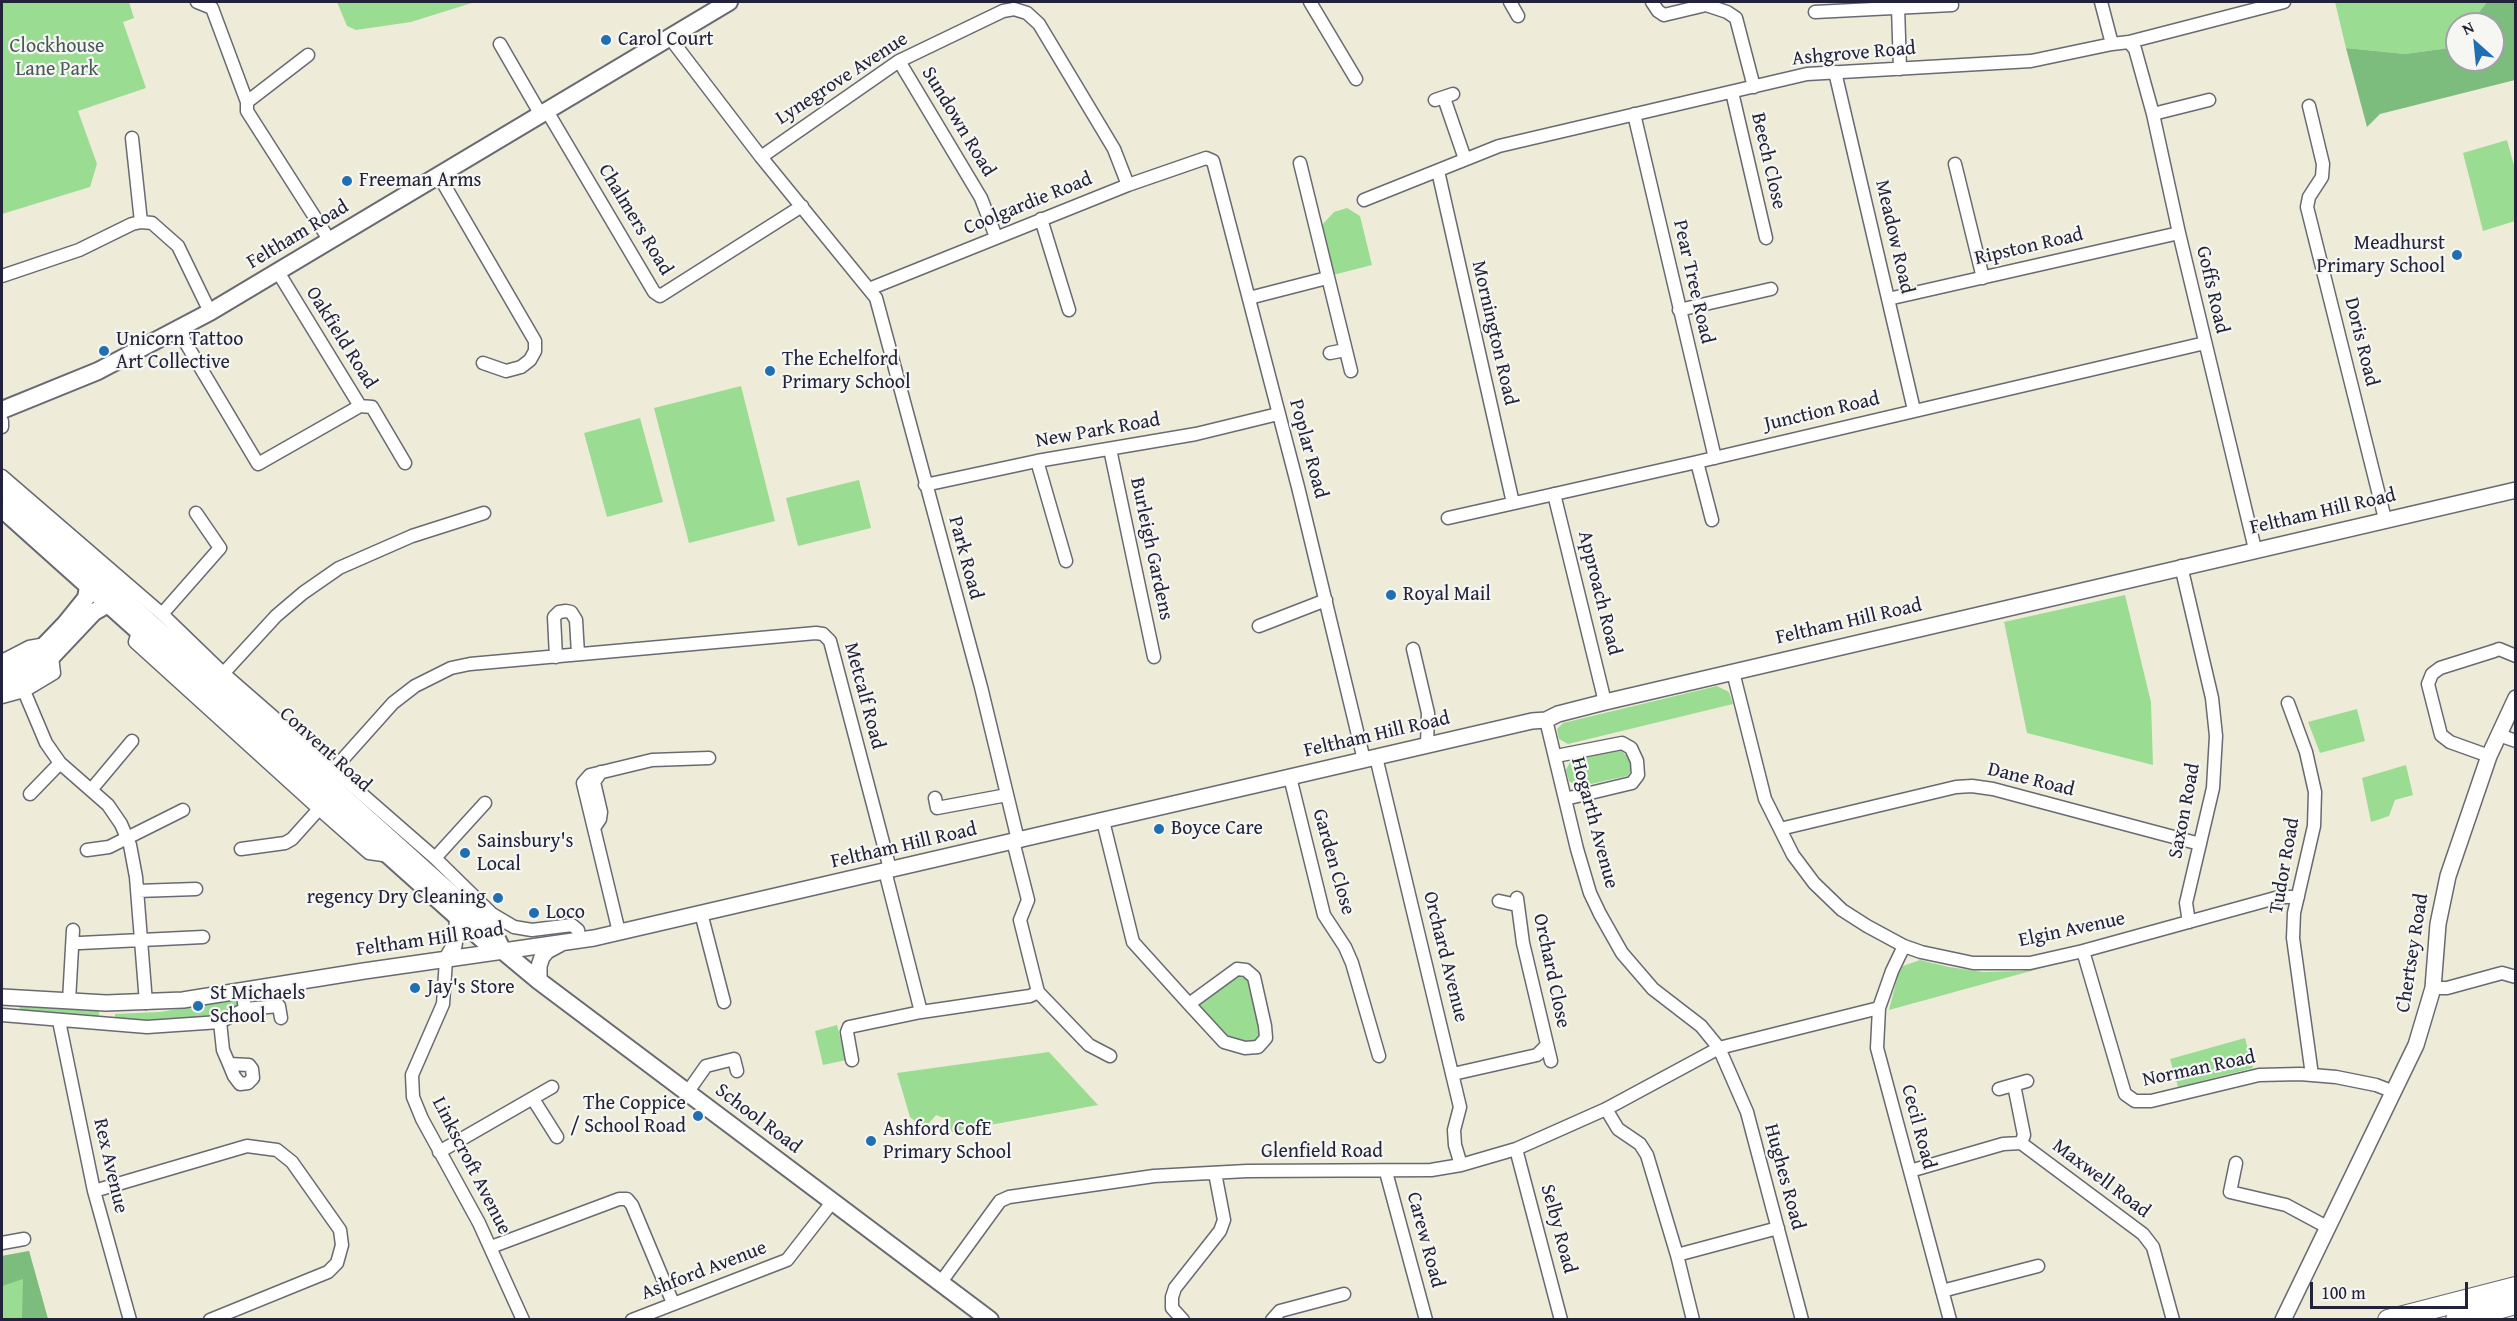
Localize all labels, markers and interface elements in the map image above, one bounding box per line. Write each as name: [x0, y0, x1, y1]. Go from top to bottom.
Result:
north arrow: [2445, 12, 2505, 72]
text: N: [2458, 15, 2478, 41]
street label: Lynegrove Avenue: [771, 27, 913, 131]
place label: Carol Court: [618, 28, 714, 52]
marker: Carol Court: [599, 33, 613, 47]
park label: Clockhouse Lane Park: [10, 35, 104, 82]
street label: Ashgrove Road: [1791, 37, 1917, 71]
street label: Sundown Road: [916, 63, 1000, 181]
street label: Beech Close: [1745, 110, 1791, 212]
street label: Chalmers Road: [592, 160, 678, 280]
street label: Coolgardie Road: [960, 167, 1096, 241]
place label: Freeman Arms: [359, 169, 482, 193]
marker: Freeman Arms: [340, 174, 354, 188]
street label: Meadow Road: [1869, 178, 1919, 296]
street label: Feltham Road: [243, 195, 353, 275]
street label: Pear Tree Road: [1667, 218, 1719, 346]
street label: Ripston Road: [1972, 223, 2086, 271]
place label: Meadhurst Primary School: [2316, 232, 2445, 279]
street label: Goffs Road: [2190, 244, 2234, 336]
marker: Meadhurst Primary School: [2450, 248, 2464, 262]
street label: Mornington Road: [1466, 258, 1522, 408]
street label: Oakfield Road: [300, 283, 382, 393]
street label: Doris Road: [2338, 295, 2384, 389]
place label: Unicorn Tattoo Art Collective: [116, 328, 243, 375]
marker: Unicorn Tattoo Art Collective: [97, 344, 111, 358]
place label: The Echelford Primary School: [782, 348, 911, 395]
marker: The Echelford Primary School: [763, 364, 777, 378]
street label: Junction Road: [1762, 387, 1882, 437]
street label: Poplar Road: [1283, 397, 1333, 501]
street label: New Park Road: [1034, 408, 1162, 454]
street label: Burleigh Gardens: [1124, 476, 1178, 622]
street label: Feltham Hill Road: [2248, 484, 2398, 540]
street label: Park Road: [942, 514, 988, 602]
street label: Approach Road: [1572, 528, 1626, 658]
place label: Royal Mail: [1403, 583, 1491, 607]
marker: Royal Mail: [1384, 588, 1398, 602]
street label: Feltham Hill Road: [1774, 594, 1924, 650]
street label: Metcalf Road: [838, 640, 890, 752]
street label: Convent Road: [274, 702, 376, 798]
street label: Feltham Hill Road: [1302, 707, 1452, 763]
street label: Hogarth Avenue: [1565, 755, 1623, 891]
street label: Dane Road: [1985, 758, 2077, 802]
street label: Saxon Road: [2164, 761, 2206, 861]
street label: Garden Close: [1306, 806, 1360, 918]
street label: Tudor Road: [2265, 816, 2305, 916]
place label: Boyce Care: [1171, 817, 1263, 841]
street label: Feltham Hill Road: [829, 818, 979, 874]
marker: Boyce Care: [1152, 822, 1166, 836]
place label: Sainsbury's Local: [477, 830, 573, 877]
marker: Sainsbury's Local: [458, 846, 472, 860]
place label: regency Dry Cleaning: [307, 886, 486, 910]
street label: Orchard Avenue: [1417, 889, 1473, 1025]
marker: regency Dry Cleaning: [491, 891, 505, 905]
street label: Chertsey Road: [2392, 892, 2434, 1014]
place label: Loco: [546, 901, 585, 925]
marker: Loco: [527, 906, 541, 920]
street label: Elgin Avenue: [2016, 907, 2128, 953]
street label: Orchard Close: [1527, 912, 1575, 1030]
street label: Feltham Hill Road: [355, 918, 505, 962]
place label: Jay's Store: [427, 976, 515, 1000]
marker: Jay's Store: [408, 981, 422, 995]
place label: St Michaels School: [210, 982, 305, 1029]
marker: St Michaels School: [191, 999, 205, 1013]
street label: Norman Road: [2140, 1045, 2258, 1093]
street label: School Road: [710, 1079, 806, 1159]
street label: Cecil Road: [1895, 1082, 1941, 1172]
place label: The Coppice / School Road: [570, 1092, 686, 1139]
street label: Linkscroft Avenue: [426, 1093, 516, 1239]
marker: The Coppice / School Road: [691, 1109, 705, 1123]
street label: Rex Avenue: [87, 1116, 133, 1216]
place label: Ashford CofE Primary School: [883, 1118, 1012, 1165]
street label: Hughes Road: [1758, 1121, 1810, 1233]
marker: Ashford CofE Primary School: [864, 1134, 878, 1148]
street label: Maxwell Road: [2047, 1134, 2155, 1224]
street label: Glenfield Road: [1261, 1140, 1383, 1164]
street label: Selby Road: [1535, 1182, 1581, 1276]
street label: Carew Road: [1401, 1190, 1449, 1290]
street label: Ashford Avenue: [638, 1236, 770, 1306]
scale bar: [2313, 1270, 2470, 1308]
text: 100 m: [2321, 1279, 2366, 1306]

